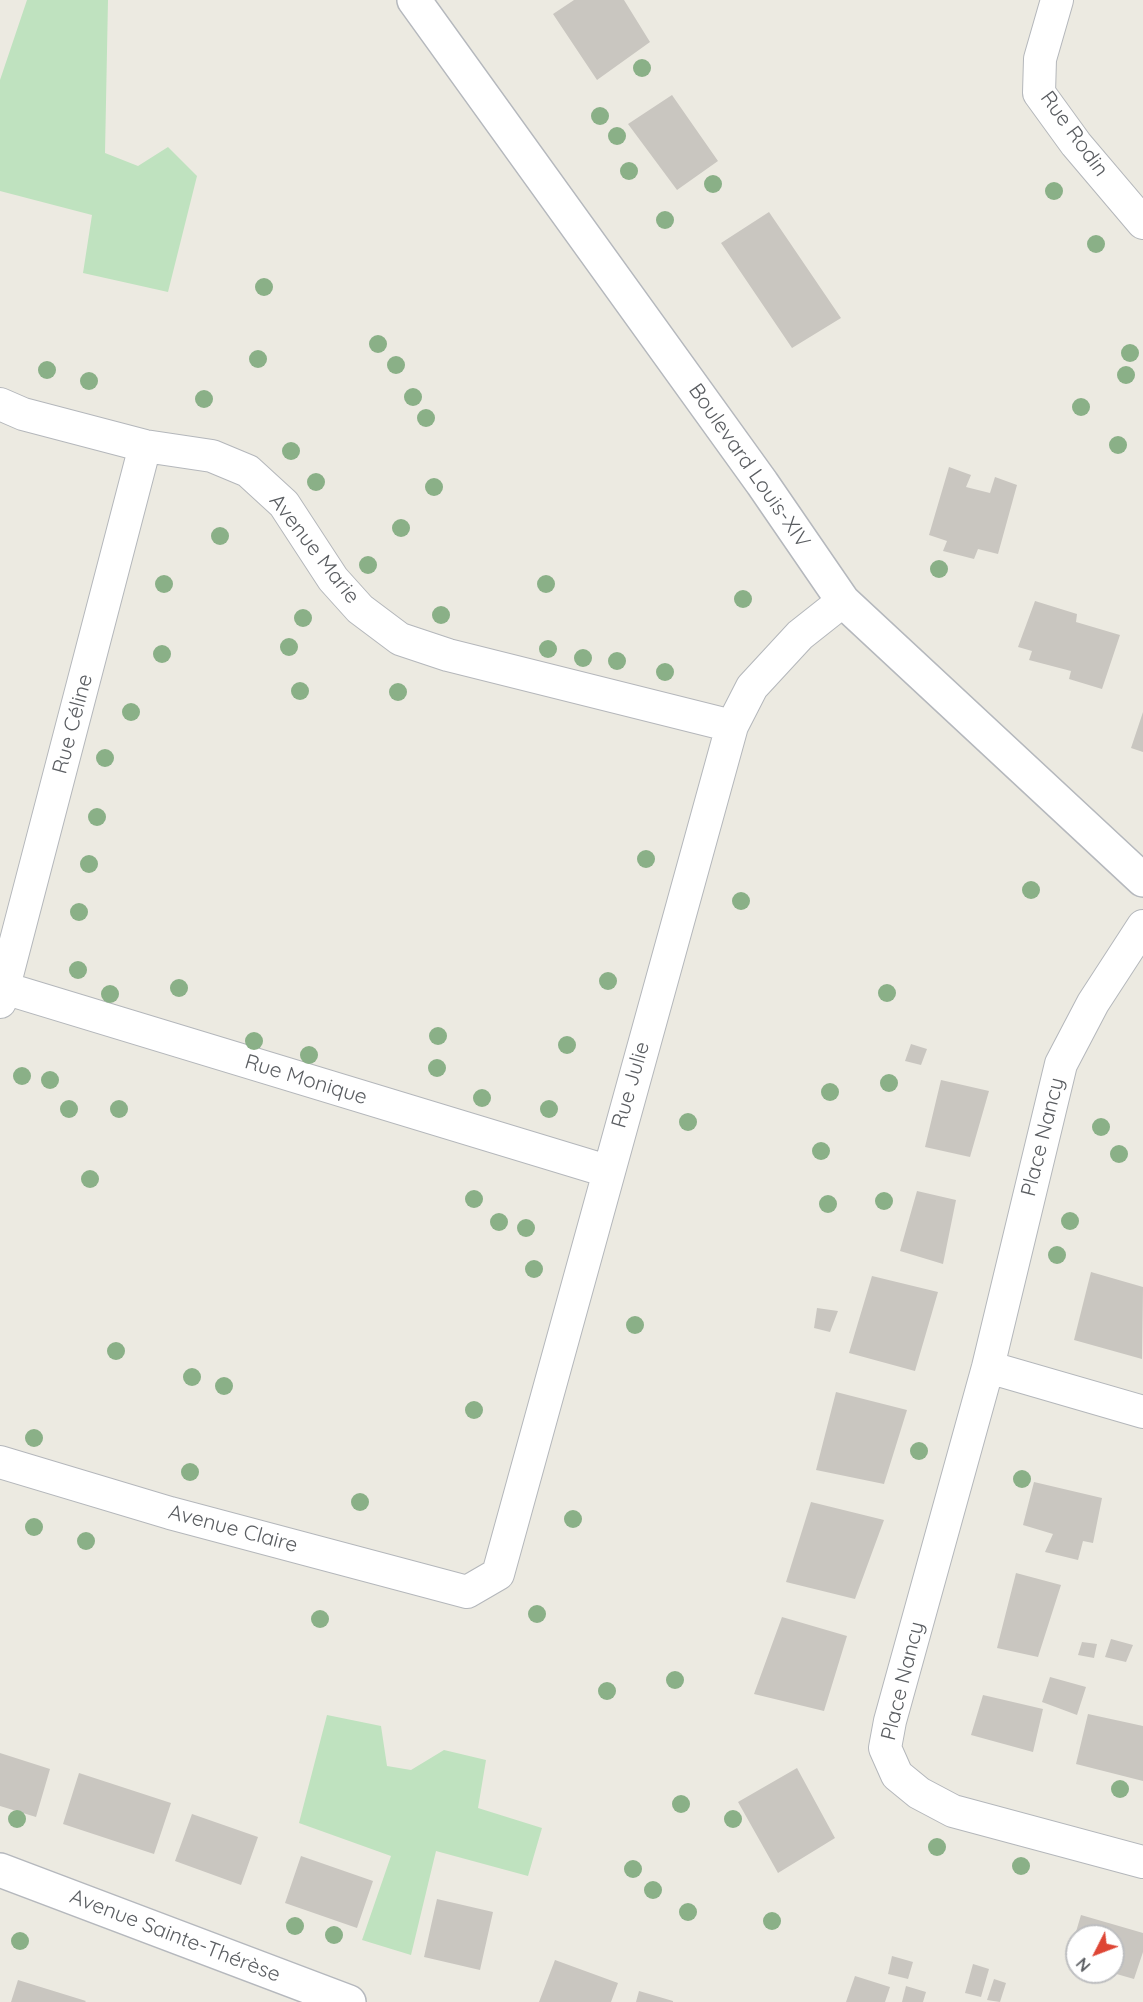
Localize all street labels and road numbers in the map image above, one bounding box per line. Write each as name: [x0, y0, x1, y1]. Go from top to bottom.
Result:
street label: Rue Rodin: [1035, 86, 1113, 182]
street label: Boulevard Louis-XIV: [683, 379, 815, 553]
street label: Avenue Marie: [263, 489, 365, 609]
street label: Rue Céline: [48, 671, 98, 777]
street label: Rue Julie: [607, 1039, 655, 1131]
street label: Rue Monique: [242, 1049, 370, 1111]
street label: Place Nancy: [1016, 1075, 1070, 1199]
street label: Avenue Claire: [166, 1500, 300, 1558]
street label: Place Nancy: [876, 1619, 930, 1743]
street label: Avenue Sainte-Thérèse: [66, 1884, 284, 1988]

